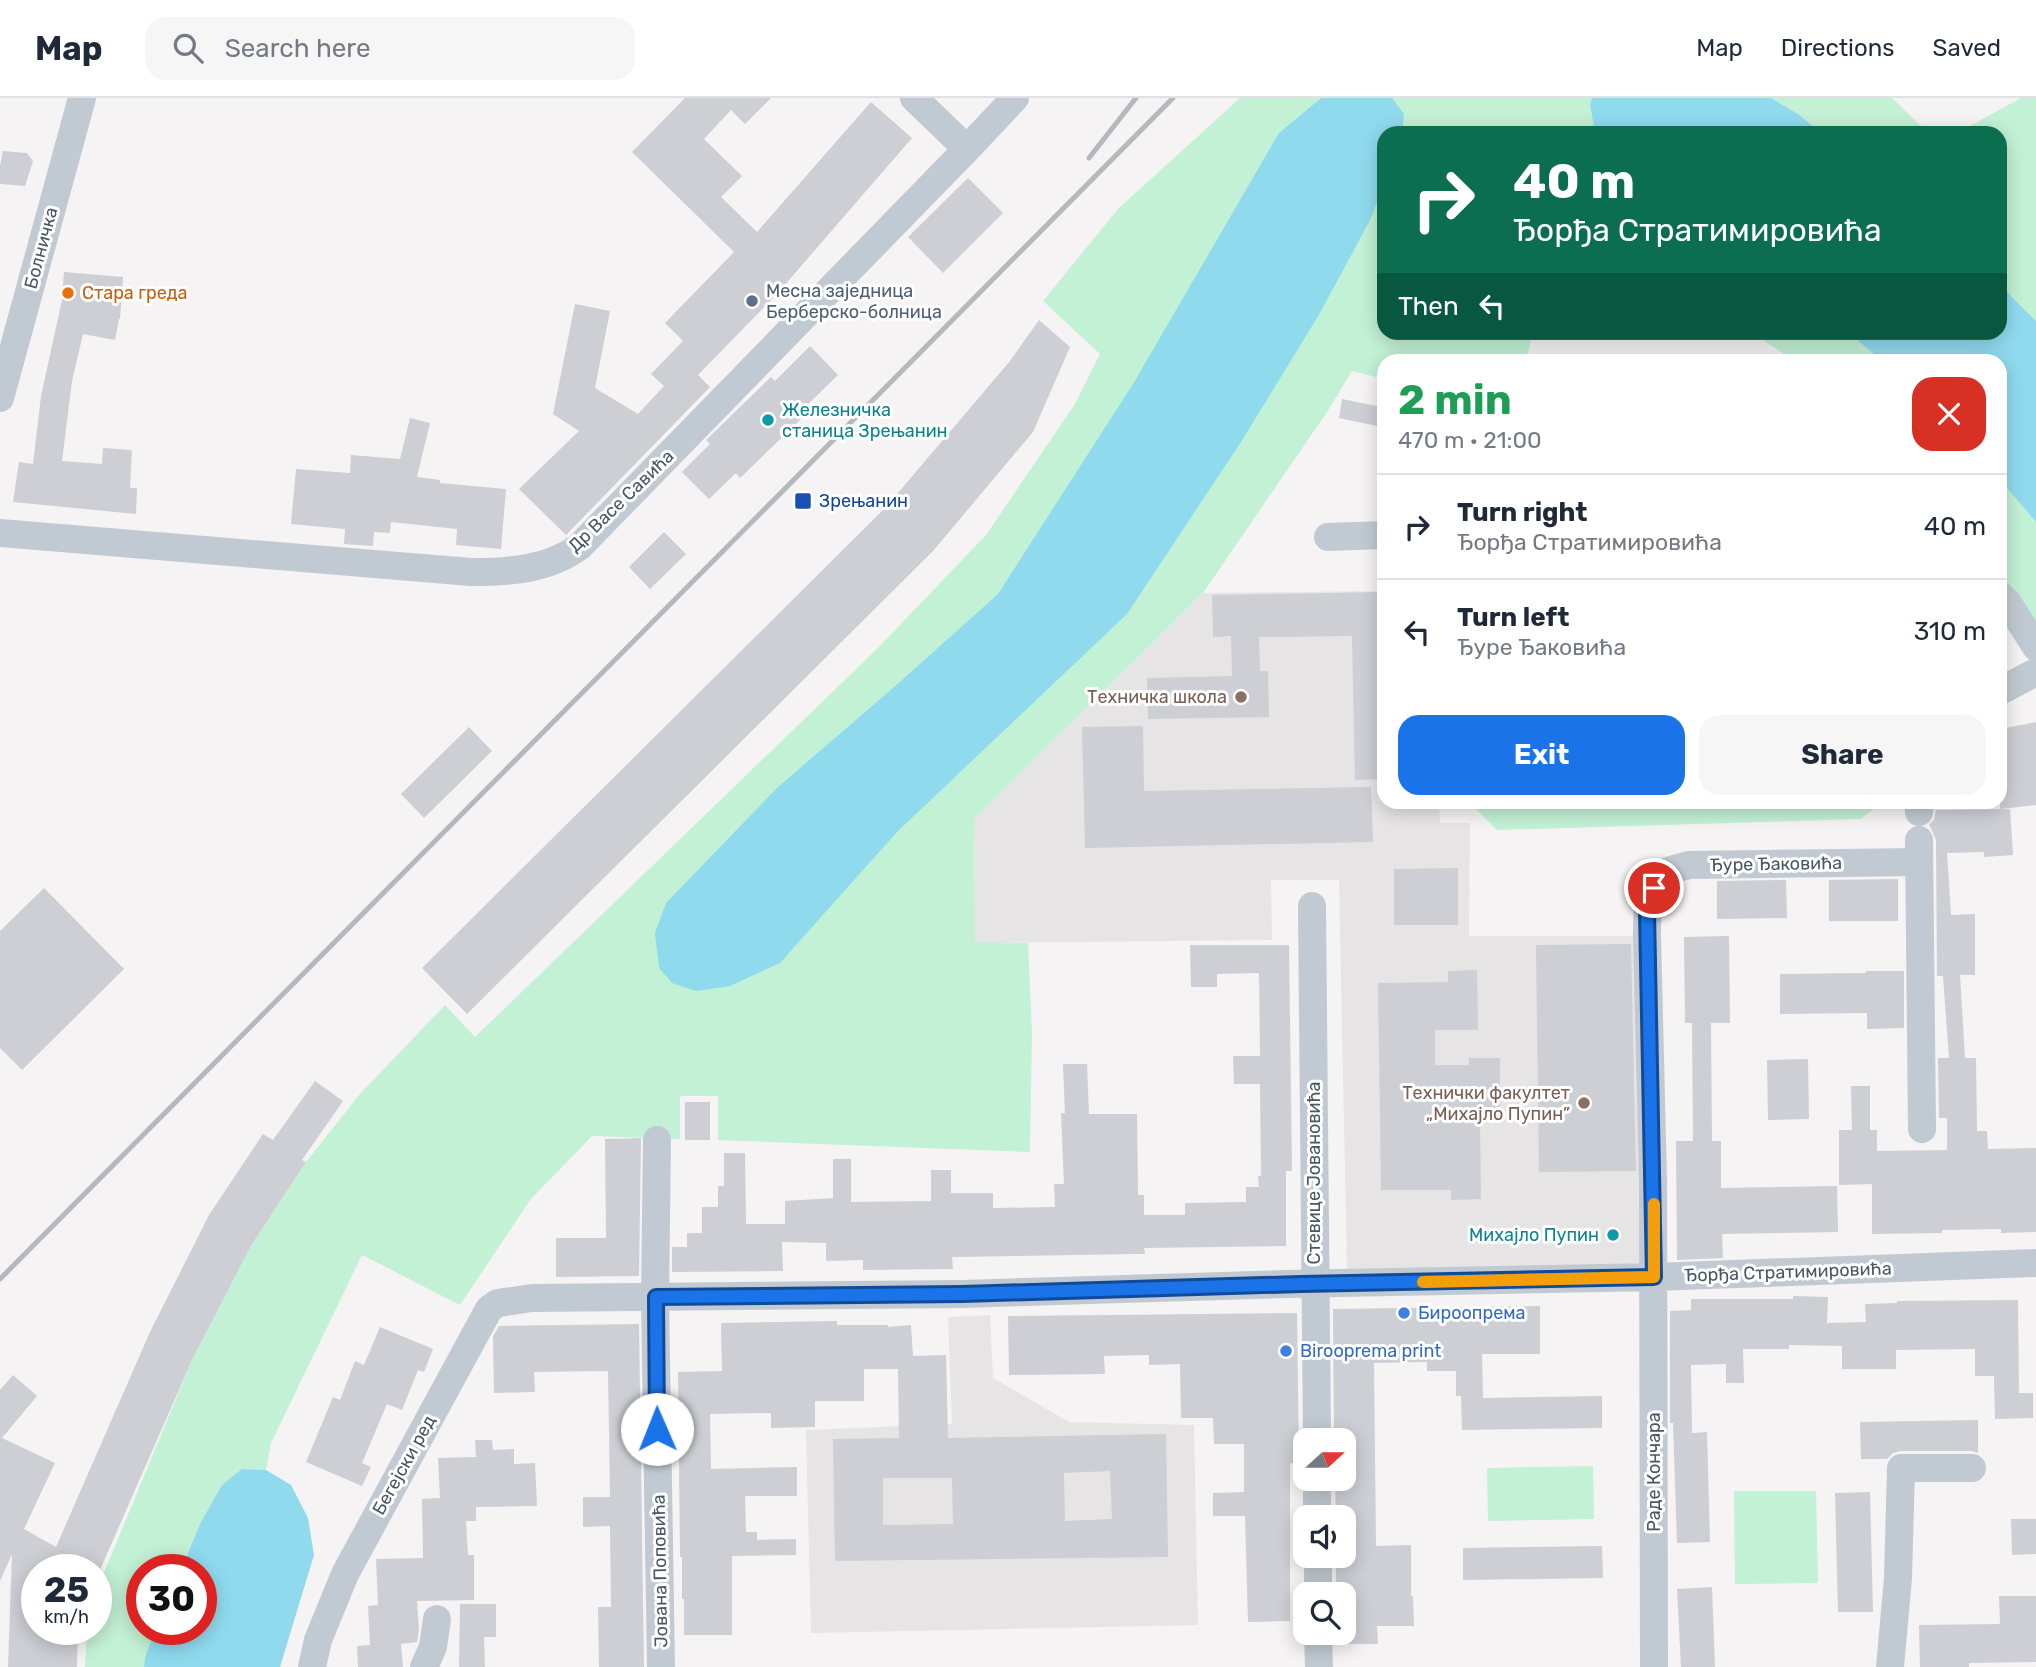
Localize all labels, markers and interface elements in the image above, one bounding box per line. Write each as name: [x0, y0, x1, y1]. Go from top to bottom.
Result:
search box: [145, 17, 635, 80]
text: Map: [35, 29, 103, 68]
icon: search: [169, 29, 207, 67]
text: Search here: [225, 33, 370, 64]
text: Map: [1696, 34, 1743, 62]
text: Directions: [1781, 34, 1894, 62]
text: Saved: [1932, 34, 2001, 62]
text: 40 m: [1513, 152, 1635, 210]
icon: right: [1398, 154, 1489, 245]
street label: Болничка: [20, 205, 62, 291]
text: Ђорђа Стратимировића: [1513, 211, 1882, 249]
place label: Месна заједница Берберско-болница: [766, 280, 942, 323]
place label: Стара греда: [82, 282, 188, 304]
marker: Стара греда: [60, 285, 76, 301]
icon: left: [1473, 287, 1511, 325]
text: Then: [1398, 291, 1459, 322]
marker: Месна заједница Берберско-болница: [744, 293, 760, 309]
text: 2 min: [1398, 375, 1512, 425]
button: close: [1912, 377, 1986, 451]
place label: Железничка станица Зрењанин: [782, 399, 948, 442]
marker: Железничка станица Зрењанин: [760, 412, 776, 428]
text: 470 m · 21:00: [1398, 426, 1542, 454]
street label: Др Васе Савића: [564, 445, 678, 557]
place label: Зрењанин: [819, 490, 908, 512]
marker: Зрењанин: [793, 491, 813, 511]
text: Turn right: [1457, 497, 1587, 528]
icon: right: [1398, 508, 1436, 546]
text: 40 m: [1924, 511, 1986, 542]
text: Ђорђа Стратимировића: [1457, 528, 1722, 556]
text: Turn left: [1457, 602, 1569, 633]
icon: left: [1398, 613, 1436, 651]
text: 310 m: [1914, 616, 1986, 647]
text: Ђуре Ђаковића: [1457, 633, 1626, 661]
place label: Техничка школа: [1087, 686, 1227, 708]
marker: Техничка школа: [1233, 689, 1249, 705]
button: Exit: [1398, 715, 1685, 795]
button: Share: [1699, 715, 1986, 795]
street label: Ђуре Ђаковића: [1710, 852, 1842, 876]
pin: [1624, 858, 1684, 918]
icon: arrive: [1635, 869, 1673, 907]
street label: Стевице Јовановића: [1303, 1081, 1325, 1265]
place label: Технички факултет „Михајло Пупин”: [1402, 1082, 1570, 1125]
marker: Технички факултет „Михајло Пупин”: [1576, 1095, 1592, 1111]
place label: Михајло Пупин: [1469, 1224, 1599, 1246]
marker: Михајло Пупин: [1605, 1227, 1621, 1243]
street label: Ђорђа Стратимировића: [1684, 1257, 1892, 1287]
place label: Бироопрема: [1418, 1302, 1526, 1324]
marker: Бироопрема: [1396, 1305, 1412, 1321]
place label: Birooprema print: [1300, 1340, 1441, 1362]
marker: Birooprema print: [1278, 1343, 1294, 1359]
position arrow: [620, 1392, 694, 1466]
street label: Бегејски ред: [368, 1411, 440, 1519]
street label: Раде Кончара: [1643, 1412, 1665, 1532]
north arrow: [1293, 1428, 1356, 1491]
map controls: [1293, 1428, 1356, 1645]
street label: Јована Поповића: [648, 1494, 672, 1648]
button: sound: [1293, 1505, 1356, 1568]
speed limit sign: 30: [126, 1554, 217, 1645]
text: 25: [44, 1569, 89, 1611]
button: search: [1293, 1582, 1356, 1645]
text: km/h: [44, 1606, 89, 1628]

